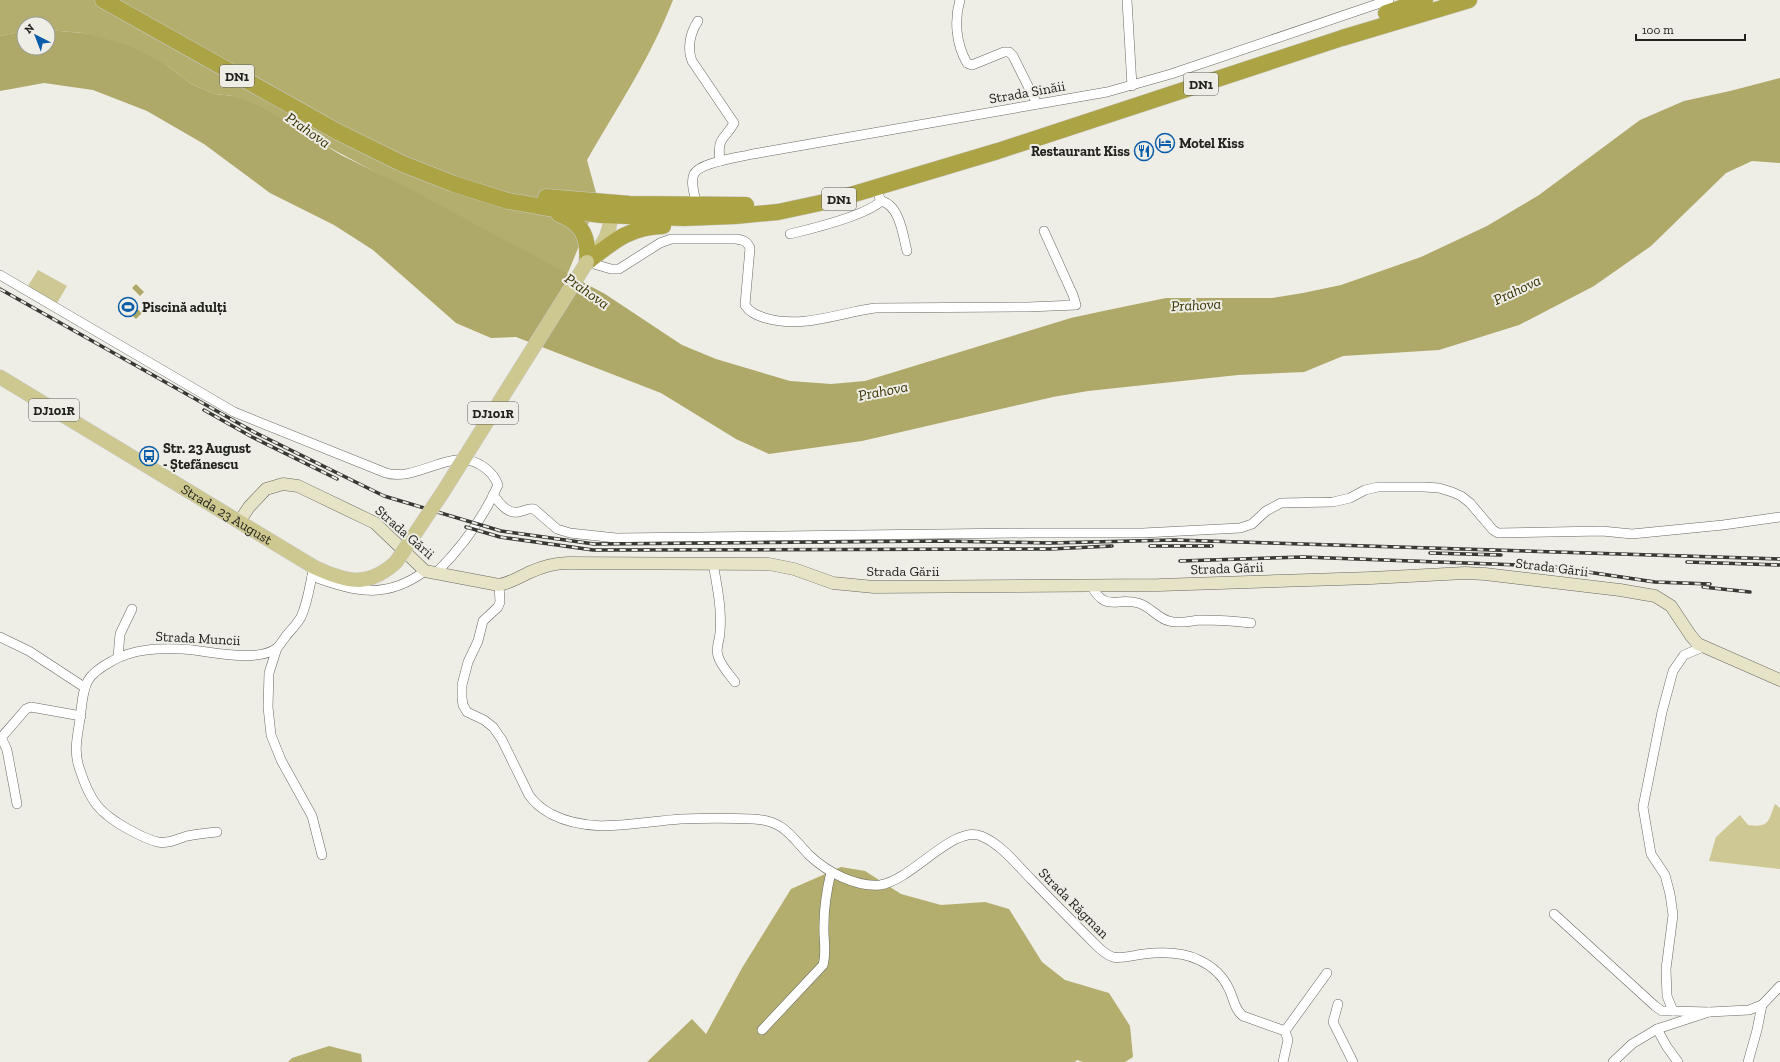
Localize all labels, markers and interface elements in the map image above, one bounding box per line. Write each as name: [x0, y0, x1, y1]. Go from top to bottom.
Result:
north arrow: [16, 16, 56, 56]
scale bar: [1636, 16, 1745, 42]
text: N: [22, 21, 38, 37]
text: 100 m: [1642, 23, 1674, 37]
road number: DN1: [220, 65, 254, 87]
road number: DN1: [1184, 73, 1218, 95]
street label: Strada Sinăii: [988, 77, 1067, 108]
water label: Prahova: [282, 108, 334, 152]
hotel icon: Motel Kiss: [1154, 132, 1176, 154]
place label: Motel Kiss: [1179, 135, 1245, 152]
restaurant icon: Restaurant Kiss: [1133, 140, 1155, 162]
place label: Restaurant Kiss: [1031, 143, 1131, 160]
road number: DN1: [822, 188, 856, 210]
water label: Prahova: [561, 269, 613, 313]
water label: Prahova: [1490, 271, 1544, 309]
water label: Prahova: [1170, 295, 1222, 315]
sports icon: Piscină adulți: [117, 296, 139, 318]
place label: Piscină adulți: [142, 299, 227, 316]
water label: Prahova: [857, 377, 909, 405]
road number: DJ101R: [29, 399, 79, 421]
road number: DJ101R: [468, 402, 518, 424]
place label: Str. 23 August - Ștefănescu: [163, 440, 251, 473]
bus stop icon: Str. 23 August - Ștefănescu: [138, 445, 160, 467]
street label: Strada 23 August: [178, 481, 276, 549]
street label: Strada Gării: [372, 502, 438, 563]
street label: Strada Gării: [1515, 555, 1589, 580]
street label: Strada Gării: [1190, 559, 1264, 578]
street label: Strada Gării: [866, 563, 940, 580]
street label: Strada Muncii: [155, 628, 241, 649]
street label: Strada Răgman: [1035, 865, 1112, 942]

